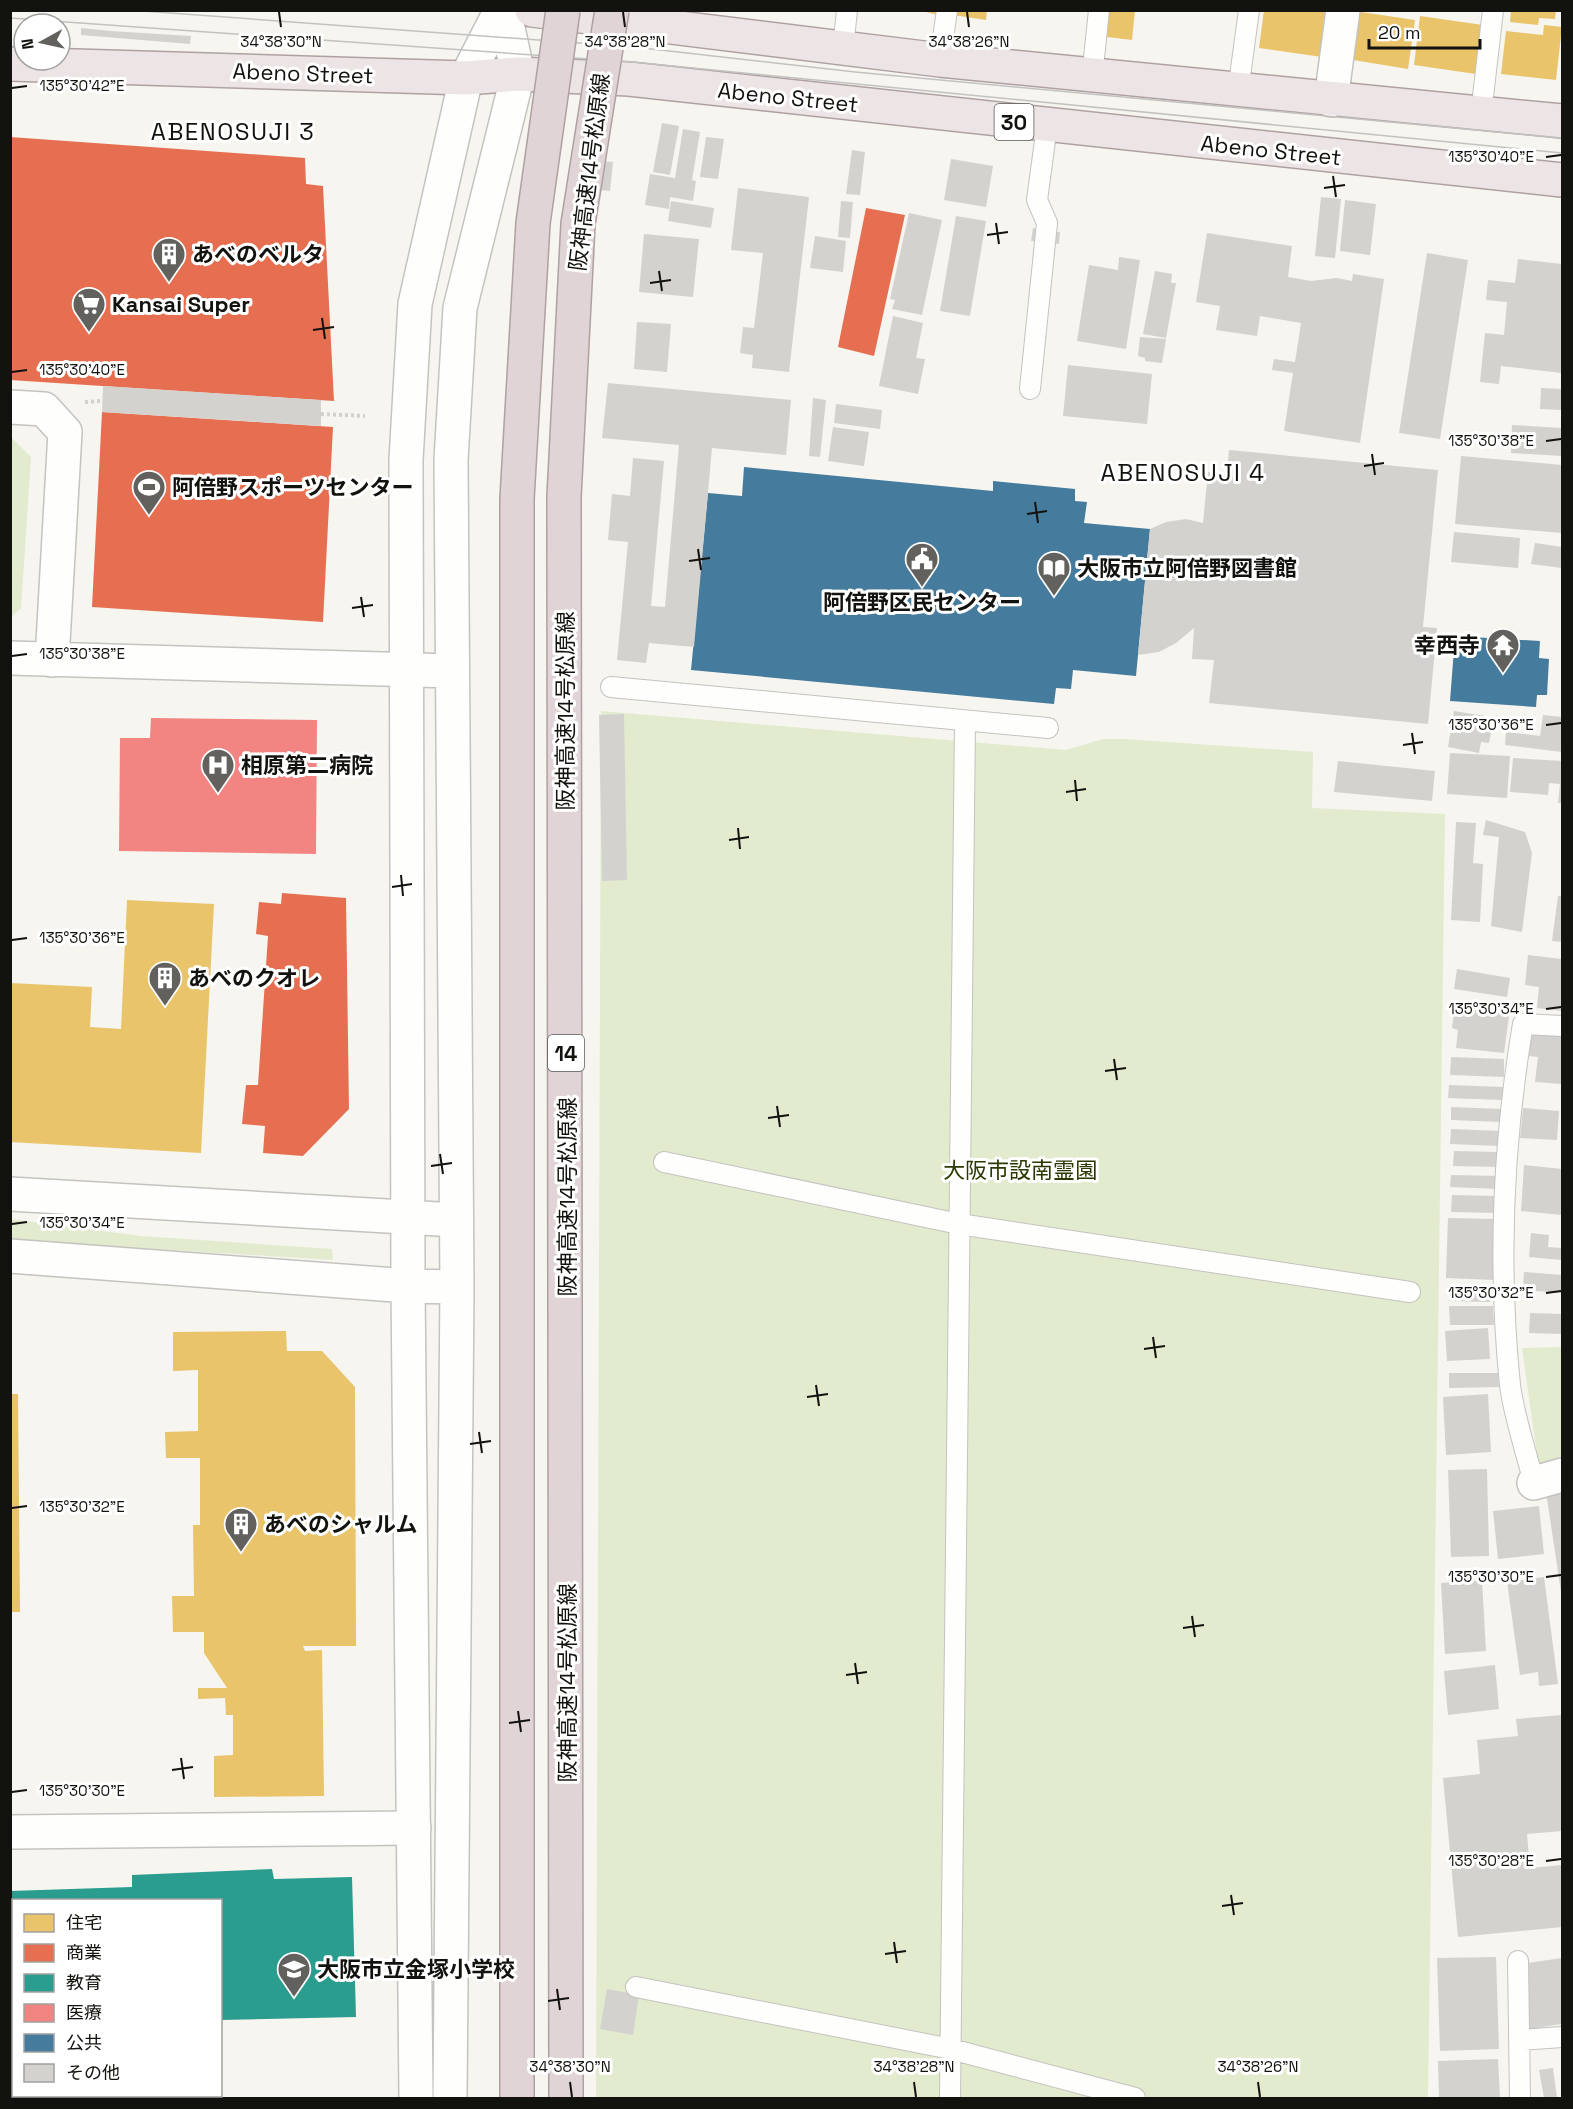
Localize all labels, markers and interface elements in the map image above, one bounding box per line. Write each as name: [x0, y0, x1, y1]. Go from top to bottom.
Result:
north arrow: [12, 12, 72, 72]
scale bar: [1369, 12, 1480, 50]
text: 20 m: [1378, 21, 1421, 44]
text: 34°38'30"N: [240, 32, 322, 51]
text: 34°38'28"N: [584, 32, 666, 51]
text: 34°38'26"N: [929, 32, 1009, 51]
text: N: [16, 37, 39, 51]
street label: Abeno Street: [232, 57, 374, 89]
street label: 阪神高速14号松原線: [563, 72, 615, 272]
text: 135°30'42"E: [39, 76, 125, 95]
street label: Abeno Street: [716, 76, 860, 118]
road number: 30: [994, 104, 1034, 140]
district label: ABENOSUJI 3: [151, 116, 315, 147]
street label: Abeno Street: [1199, 129, 1343, 171]
text: 135°30'40"E: [1448, 147, 1534, 166]
building icon: あべのベルタ: [151, 236, 187, 283]
place label: あべのベルタ: [192, 240, 324, 268]
supermarket icon: Kansai Super: [71, 286, 107, 333]
place label: Kansai Super: [112, 290, 250, 318]
text: 135°30'40"E: [39, 360, 125, 379]
text: 135°30'38"E: [1448, 431, 1534, 450]
district label: ABENOSUJI 4: [1101, 457, 1265, 488]
sports icon: 阿倍野スポーツセンター: [131, 469, 167, 516]
place label: 阿倍野スポーツセンター: [172, 473, 414, 501]
public building icon: 阿倍野区民センター: [904, 541, 940, 588]
library icon: 大阪市立阿倍野図書館: [1036, 550, 1072, 597]
place label: 大阪市立阿倍野図書館: [1077, 554, 1297, 582]
place label: 阿倍野区民センター: [823, 588, 1021, 616]
street label: 阪神高速14号松原線: [551, 612, 579, 810]
temple icon: 幸西寺: [1485, 627, 1521, 674]
place label: 幸西寺: [1414, 631, 1480, 659]
text: 135°30'38"E: [39, 644, 125, 663]
text: 135°30'36"E: [1448, 715, 1534, 734]
hospital icon: 相原第二病院: [200, 747, 236, 794]
place label: 相原第二病院: [241, 751, 373, 779]
text: 135°30'36"E: [39, 928, 125, 947]
building icon: あべのクオレ: [147, 960, 183, 1007]
place label: あべのクオレ: [188, 964, 320, 992]
text: 135°30'34"E: [1448, 999, 1534, 1018]
road number: 14: [548, 1035, 584, 1071]
street label: 阪神高速14号松原線: [553, 1098, 581, 1296]
park label: 大阪市設南霊園: [943, 1156, 1097, 1184]
text: 135°30'34"E: [39, 1213, 125, 1232]
text: 135°30'32"E: [1448, 1283, 1534, 1302]
text: 135°30'32"E: [39, 1497, 125, 1516]
building icon: あべのシャルム: [223, 1506, 259, 1553]
place label: あべのシャルム: [264, 1510, 418, 1538]
text: 135°30'30"E: [1448, 1567, 1534, 1586]
street label: 阪神高速14号松原線: [553, 1584, 581, 1782]
text: 135°30'30"E: [39, 1781, 125, 1800]
text: 135°30'28"E: [1448, 1851, 1534, 1870]
legend: [12, 1899, 222, 2097]
text: 住宅: [66, 1911, 102, 1934]
text: 商業: [66, 1941, 102, 1964]
school or university icon: 大阪市立金塚小学校: [276, 1951, 312, 1998]
place label: 大阪市立金塚小学校: [317, 1955, 515, 1983]
text: 教育: [66, 1971, 102, 1994]
text: 医療: [66, 2001, 102, 2024]
text: 公共: [66, 2031, 102, 2054]
text: 34°38'30"N: [529, 2057, 611, 2076]
text: 34°38'28"N: [873, 2057, 955, 2076]
text: 34°38'26"N: [1218, 2057, 1298, 2076]
text: その他: [66, 2061, 120, 2084]

